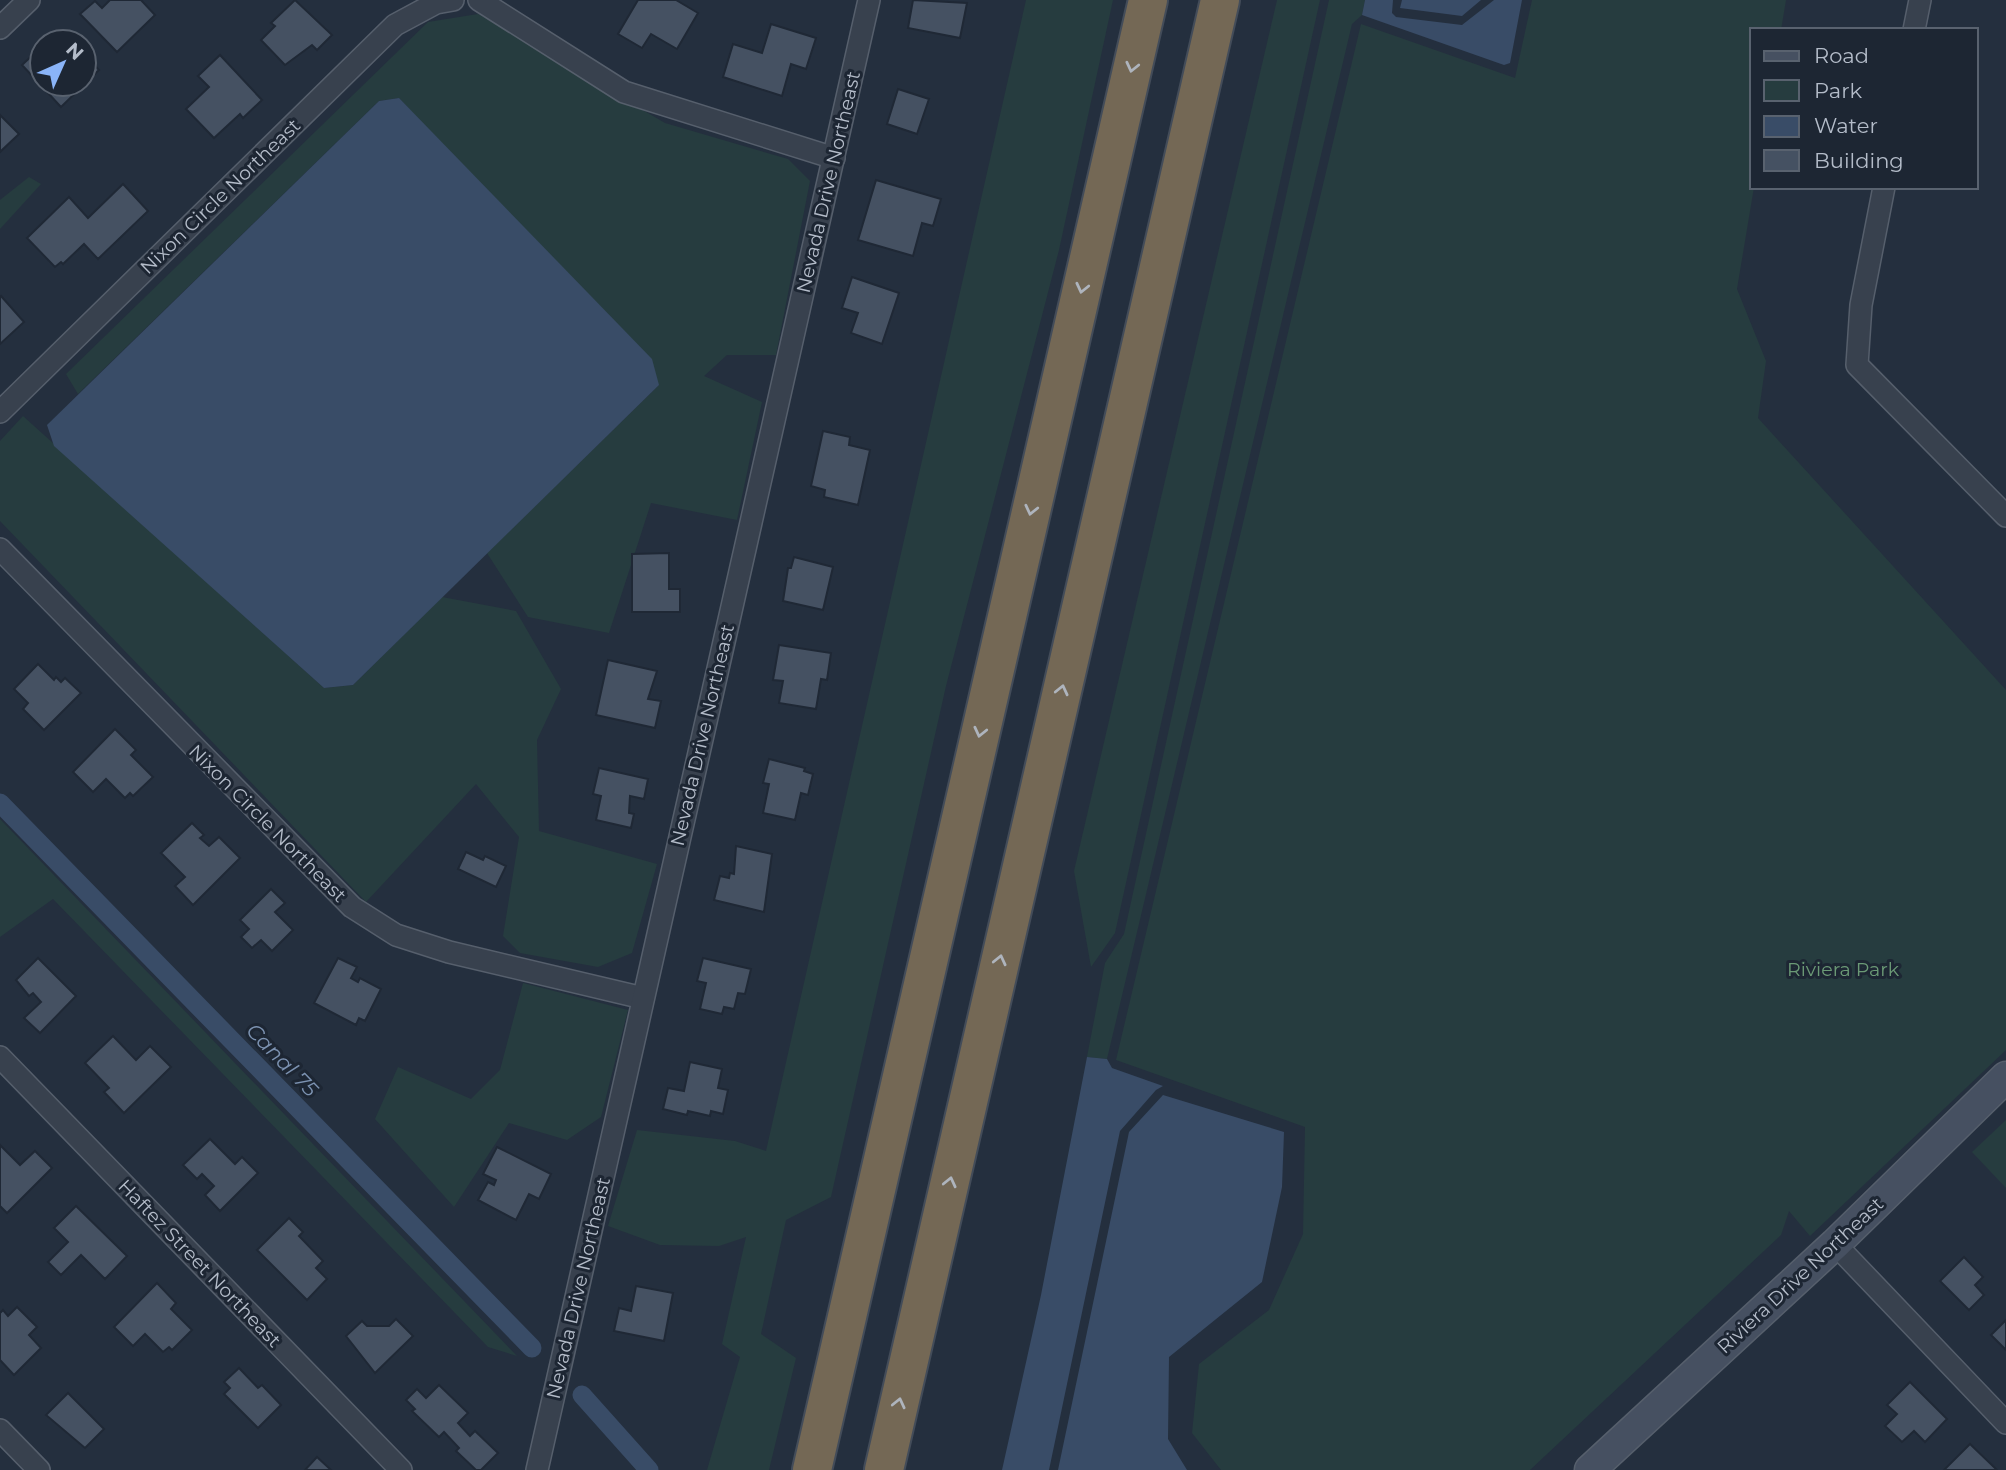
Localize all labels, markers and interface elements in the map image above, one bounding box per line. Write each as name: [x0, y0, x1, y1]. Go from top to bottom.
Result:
north arrow: [28, 28, 98, 98]
legend: [1750, 28, 1978, 189]
text: N: [61, 38, 88, 65]
text: Road: [1814, 43, 1869, 68]
one-way arrow: [1126, 60, 1141, 72]
street label: Nevada Drive Northeast: [792, 69, 865, 295]
text: Park: [1814, 78, 1862, 103]
text: Water: [1814, 113, 1878, 138]
street label: Nixon Circle Northeast: [136, 114, 305, 279]
text: Building: [1814, 148, 1904, 173]
one-way arrow: [1075, 282, 1090, 294]
one-way arrow: [1025, 504, 1039, 516]
street label: Nevada Drive Northeast: [666, 622, 739, 848]
one-way arrow: [1054, 684, 1068, 696]
one-way arrow: [974, 726, 989, 738]
street label: Nixon Circle Northeast: [184, 740, 351, 907]
one-way arrow: [992, 954, 1007, 966]
park label: Riviera Park: [1787, 958, 1900, 981]
water label: Canal 75: [241, 1018, 324, 1102]
street label: Haftez Street Northeast: [114, 1175, 286, 1352]
street label: Nevada Drive Northeast: [542, 1175, 615, 1401]
one-way arrow: [941, 1176, 956, 1188]
street label: Riviera Drive Northeast: [1713, 1192, 1888, 1358]
one-way arrow: [891, 1398, 905, 1410]

